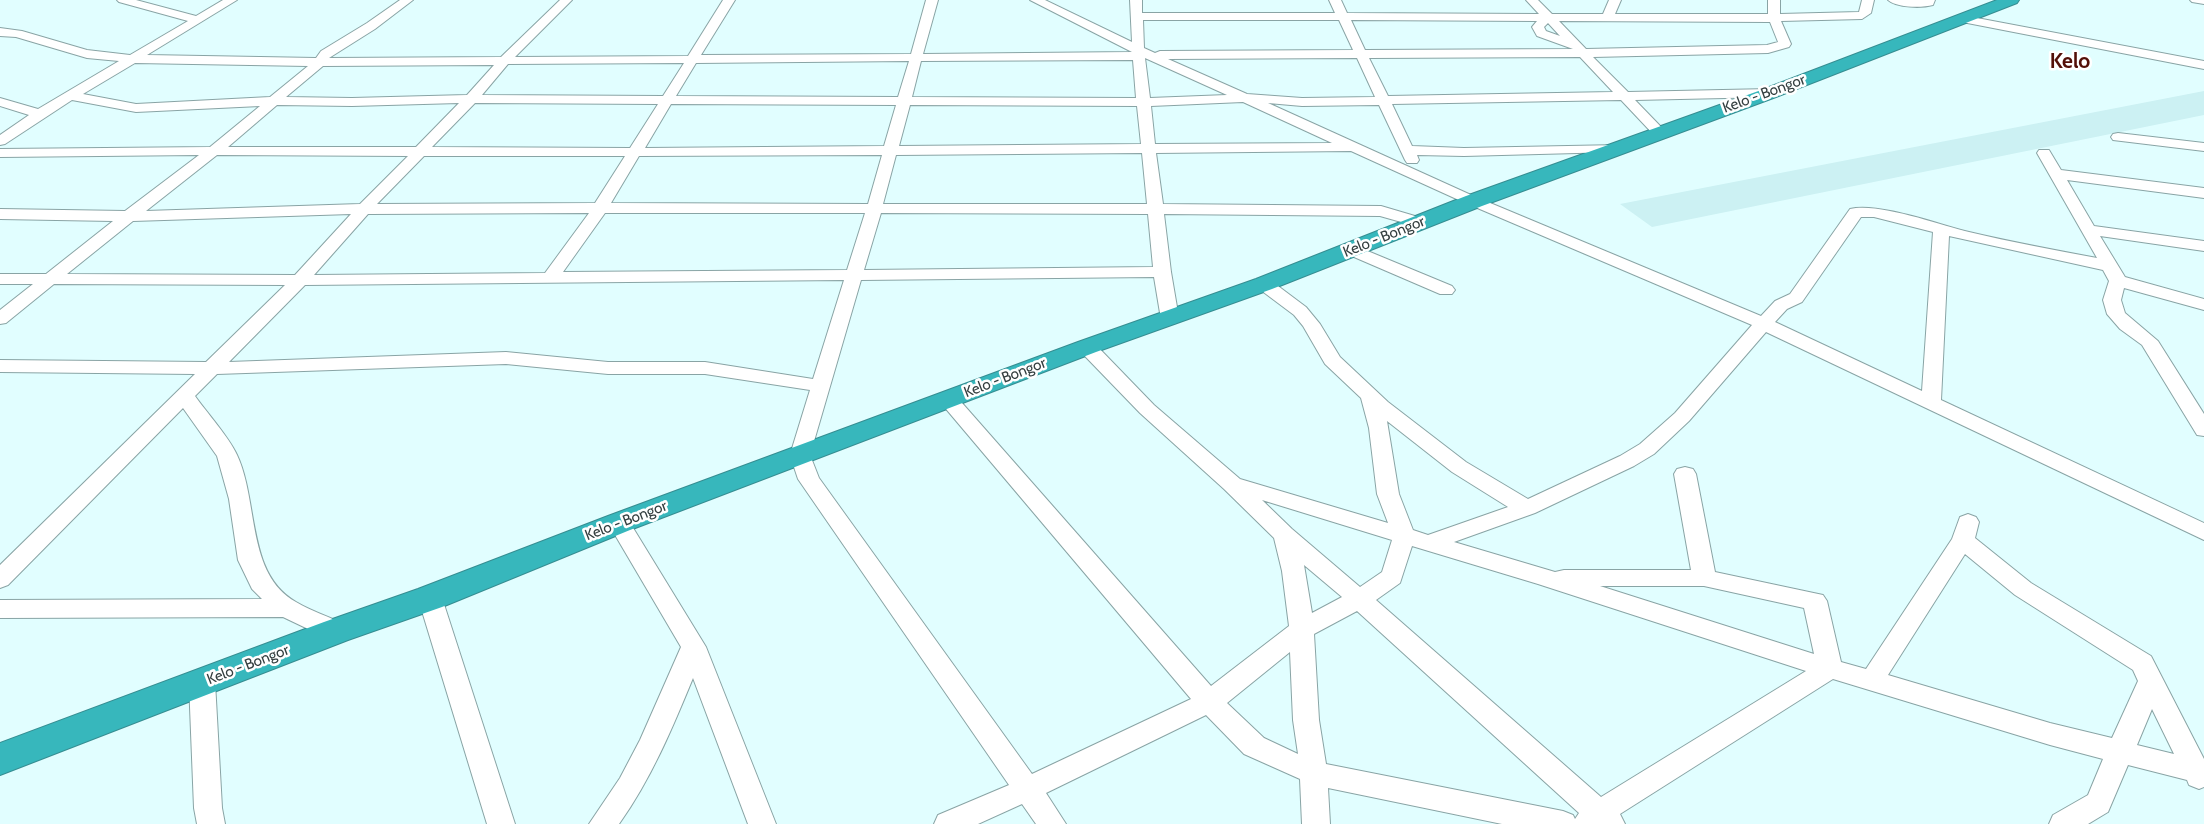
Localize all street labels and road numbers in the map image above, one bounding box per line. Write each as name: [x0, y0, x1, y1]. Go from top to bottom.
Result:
street label: Kelo - Bongor: [1720, 71, 1808, 117]
street label: Kelo - Bongor: [1341, 212, 1427, 262]
street label: Kelo - Bongor: [961, 354, 1049, 402]
street label: Kelo - Bongor: [582, 497, 670, 545]
street label: Kelo - Bongor: [204, 641, 292, 689]

